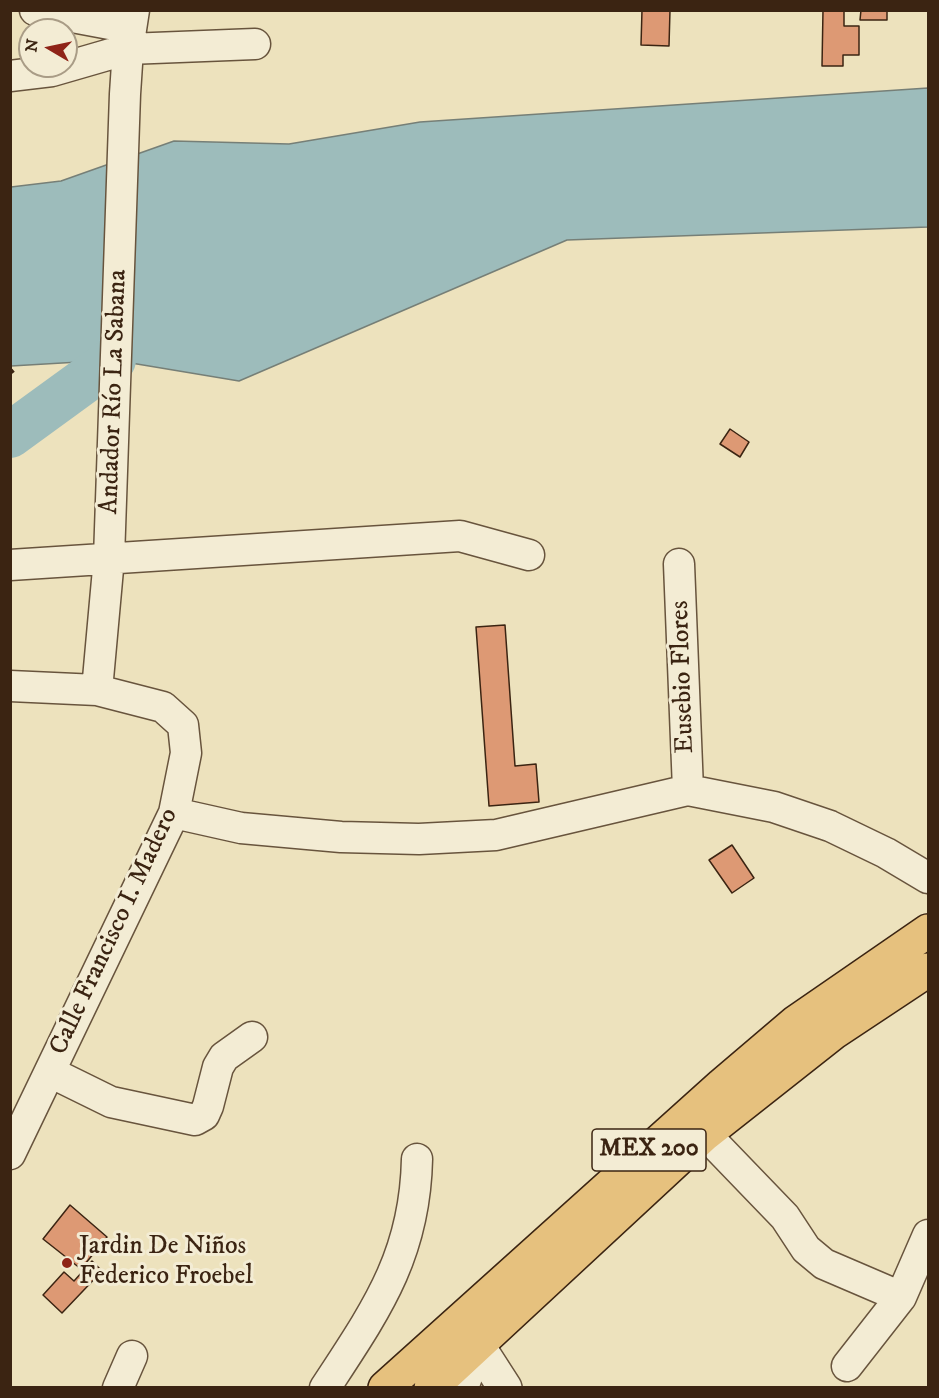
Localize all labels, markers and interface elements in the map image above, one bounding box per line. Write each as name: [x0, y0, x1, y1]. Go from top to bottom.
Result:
north arrow: [18, 18, 78, 78]
text: N: [21, 37, 43, 54]
street label: Andador Río La Sabana: [95, 269, 135, 515]
street label: Eusebio Flores: [666, 600, 702, 754]
street label: Calle Francisco I. Madero: [44, 804, 186, 1060]
road number: MEX 200: [592, 1129, 706, 1171]
place label: Jardin De Niños Federico Froebel: [79, 1232, 253, 1294]
marker: Jardin De Niños Federico Froebel: [60, 1256, 74, 1270]

